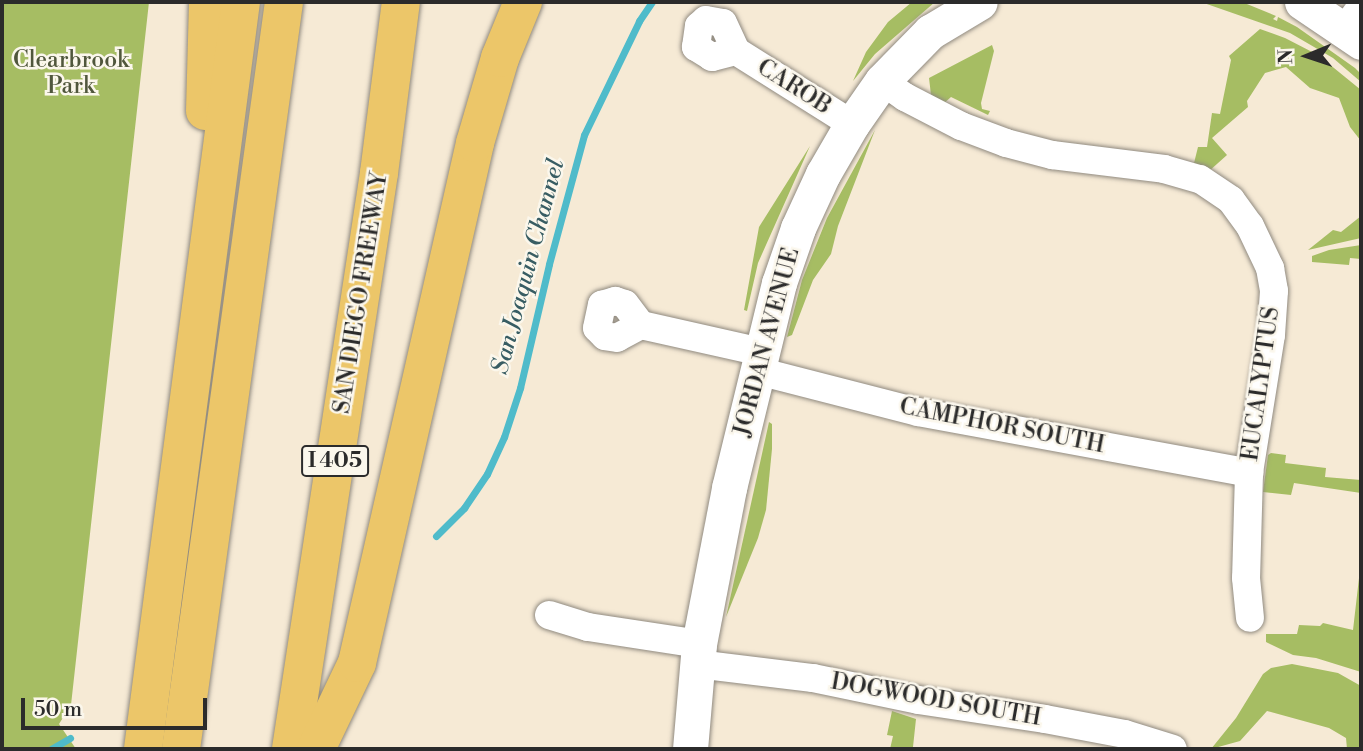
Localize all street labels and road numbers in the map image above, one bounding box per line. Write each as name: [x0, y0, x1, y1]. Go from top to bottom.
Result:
street label: CAROB: [752, 54, 836, 120]
street label: SAN DIEGO FREEWAY: [328, 170, 394, 416]
street label: JORDAN AVENUE: [729, 245, 805, 439]
street label: EUCALYPTUS: [1237, 305, 1285, 463]
street label: CAMPHOR SOUTH: [897, 393, 1107, 459]
road number: I 405: [300, 444, 370, 478]
street label: DOGWOOD SOUTH: [829, 668, 1043, 732]

